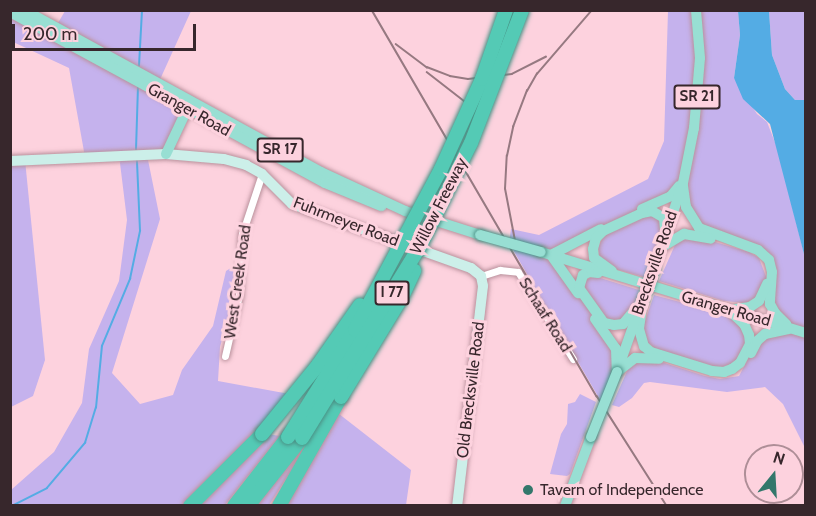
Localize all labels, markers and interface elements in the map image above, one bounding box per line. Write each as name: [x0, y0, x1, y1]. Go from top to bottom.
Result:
scale bar: [15, 12, 200, 50]
text: 200 m: [23, 23, 77, 45]
street label: Granger Road: [144, 79, 234, 141]
road number: SR 21: [673, 85, 721, 109]
road number: SR 17: [256, 138, 304, 162]
street label: Willow Freeway: [406, 155, 472, 257]
street label: Fuhrmeyer Road: [291, 193, 401, 251]
street label: Brecksville Road: [628, 208, 682, 318]
street label: West Creek Road: [221, 224, 255, 340]
street label: Schaaf Road: [515, 274, 575, 356]
road number: I 77: [374, 281, 410, 305]
street label: Granger Road: [679, 287, 773, 331]
street label: Old Brecksville Road: [453, 321, 489, 459]
north arrow: [744, 444, 804, 504]
text: N: [771, 448, 787, 469]
place label: Tavern of Independence: [540, 480, 703, 500]
marker: Tavern of Independence: [521, 483, 535, 497]

